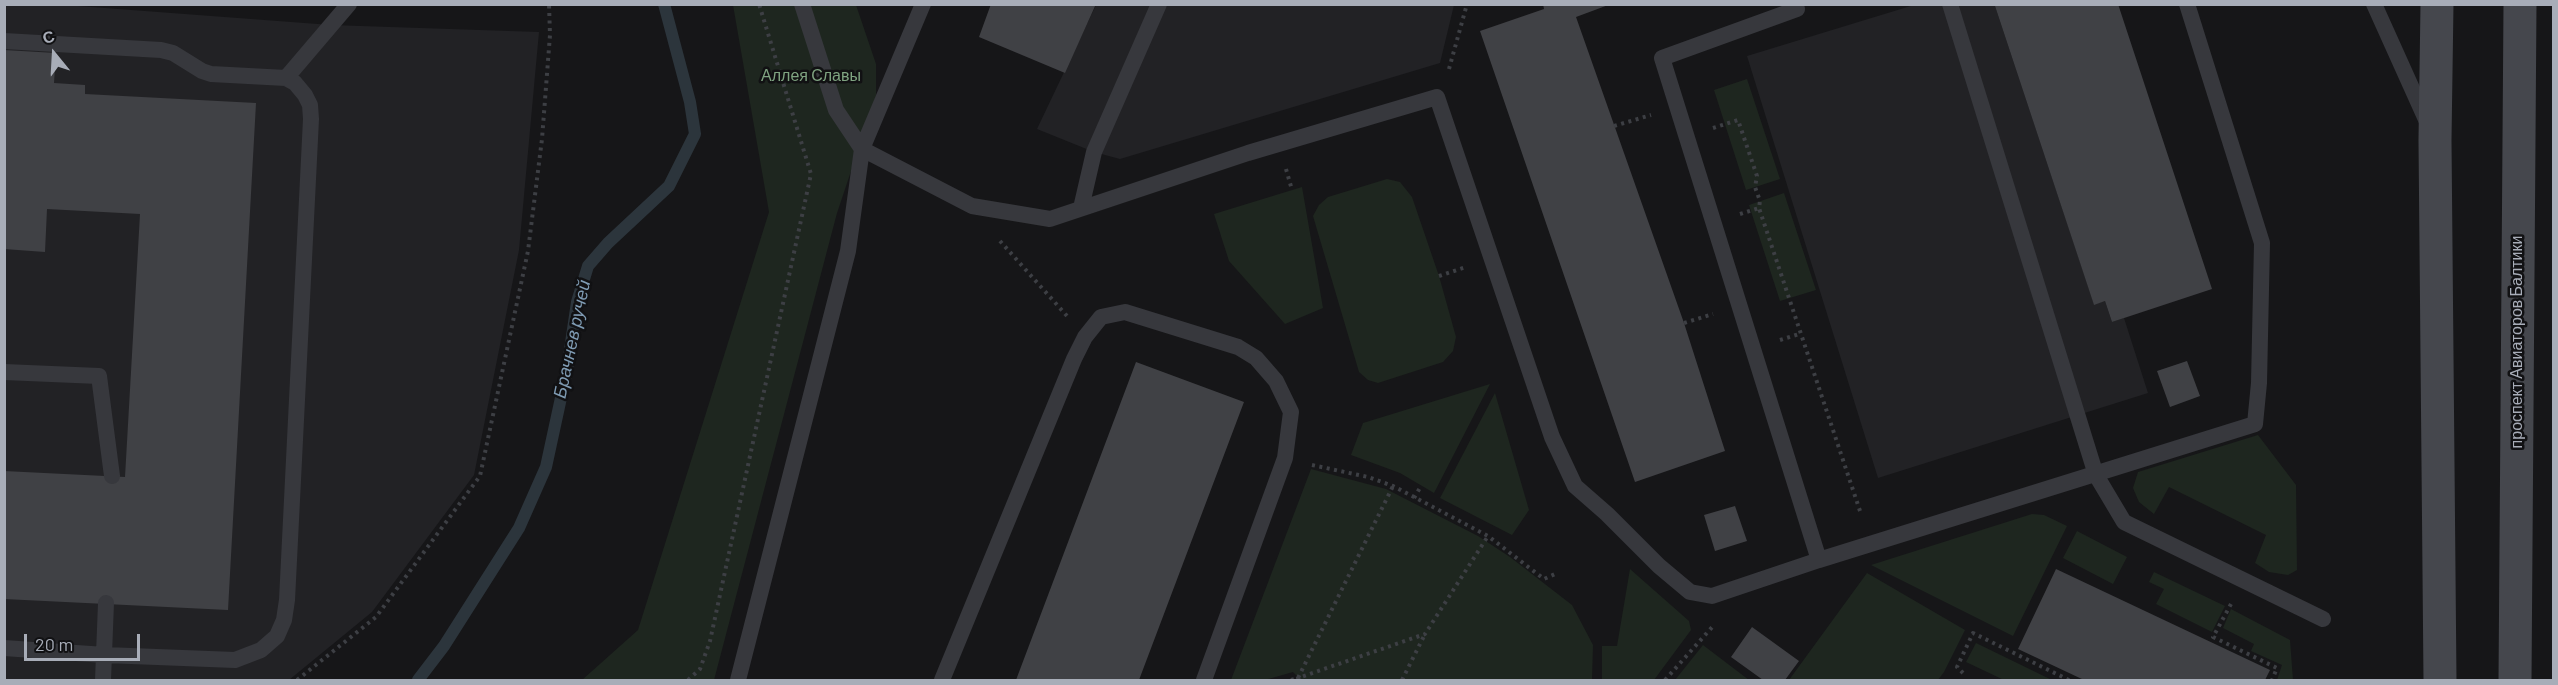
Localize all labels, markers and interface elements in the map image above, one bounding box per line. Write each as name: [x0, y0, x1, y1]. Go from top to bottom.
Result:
north arrow: [24, 24, 84, 84]
text: С: [40, 26, 57, 47]
park label: Аллея Славы: [761, 66, 861, 86]
street label: проспект Авиаторов Балтики: [2507, 236, 2527, 448]
water label: Брачнев ручей: [549, 278, 595, 400]
scale bar: [27, 622, 142, 660]
text: 20 m: [35, 633, 73, 655]

